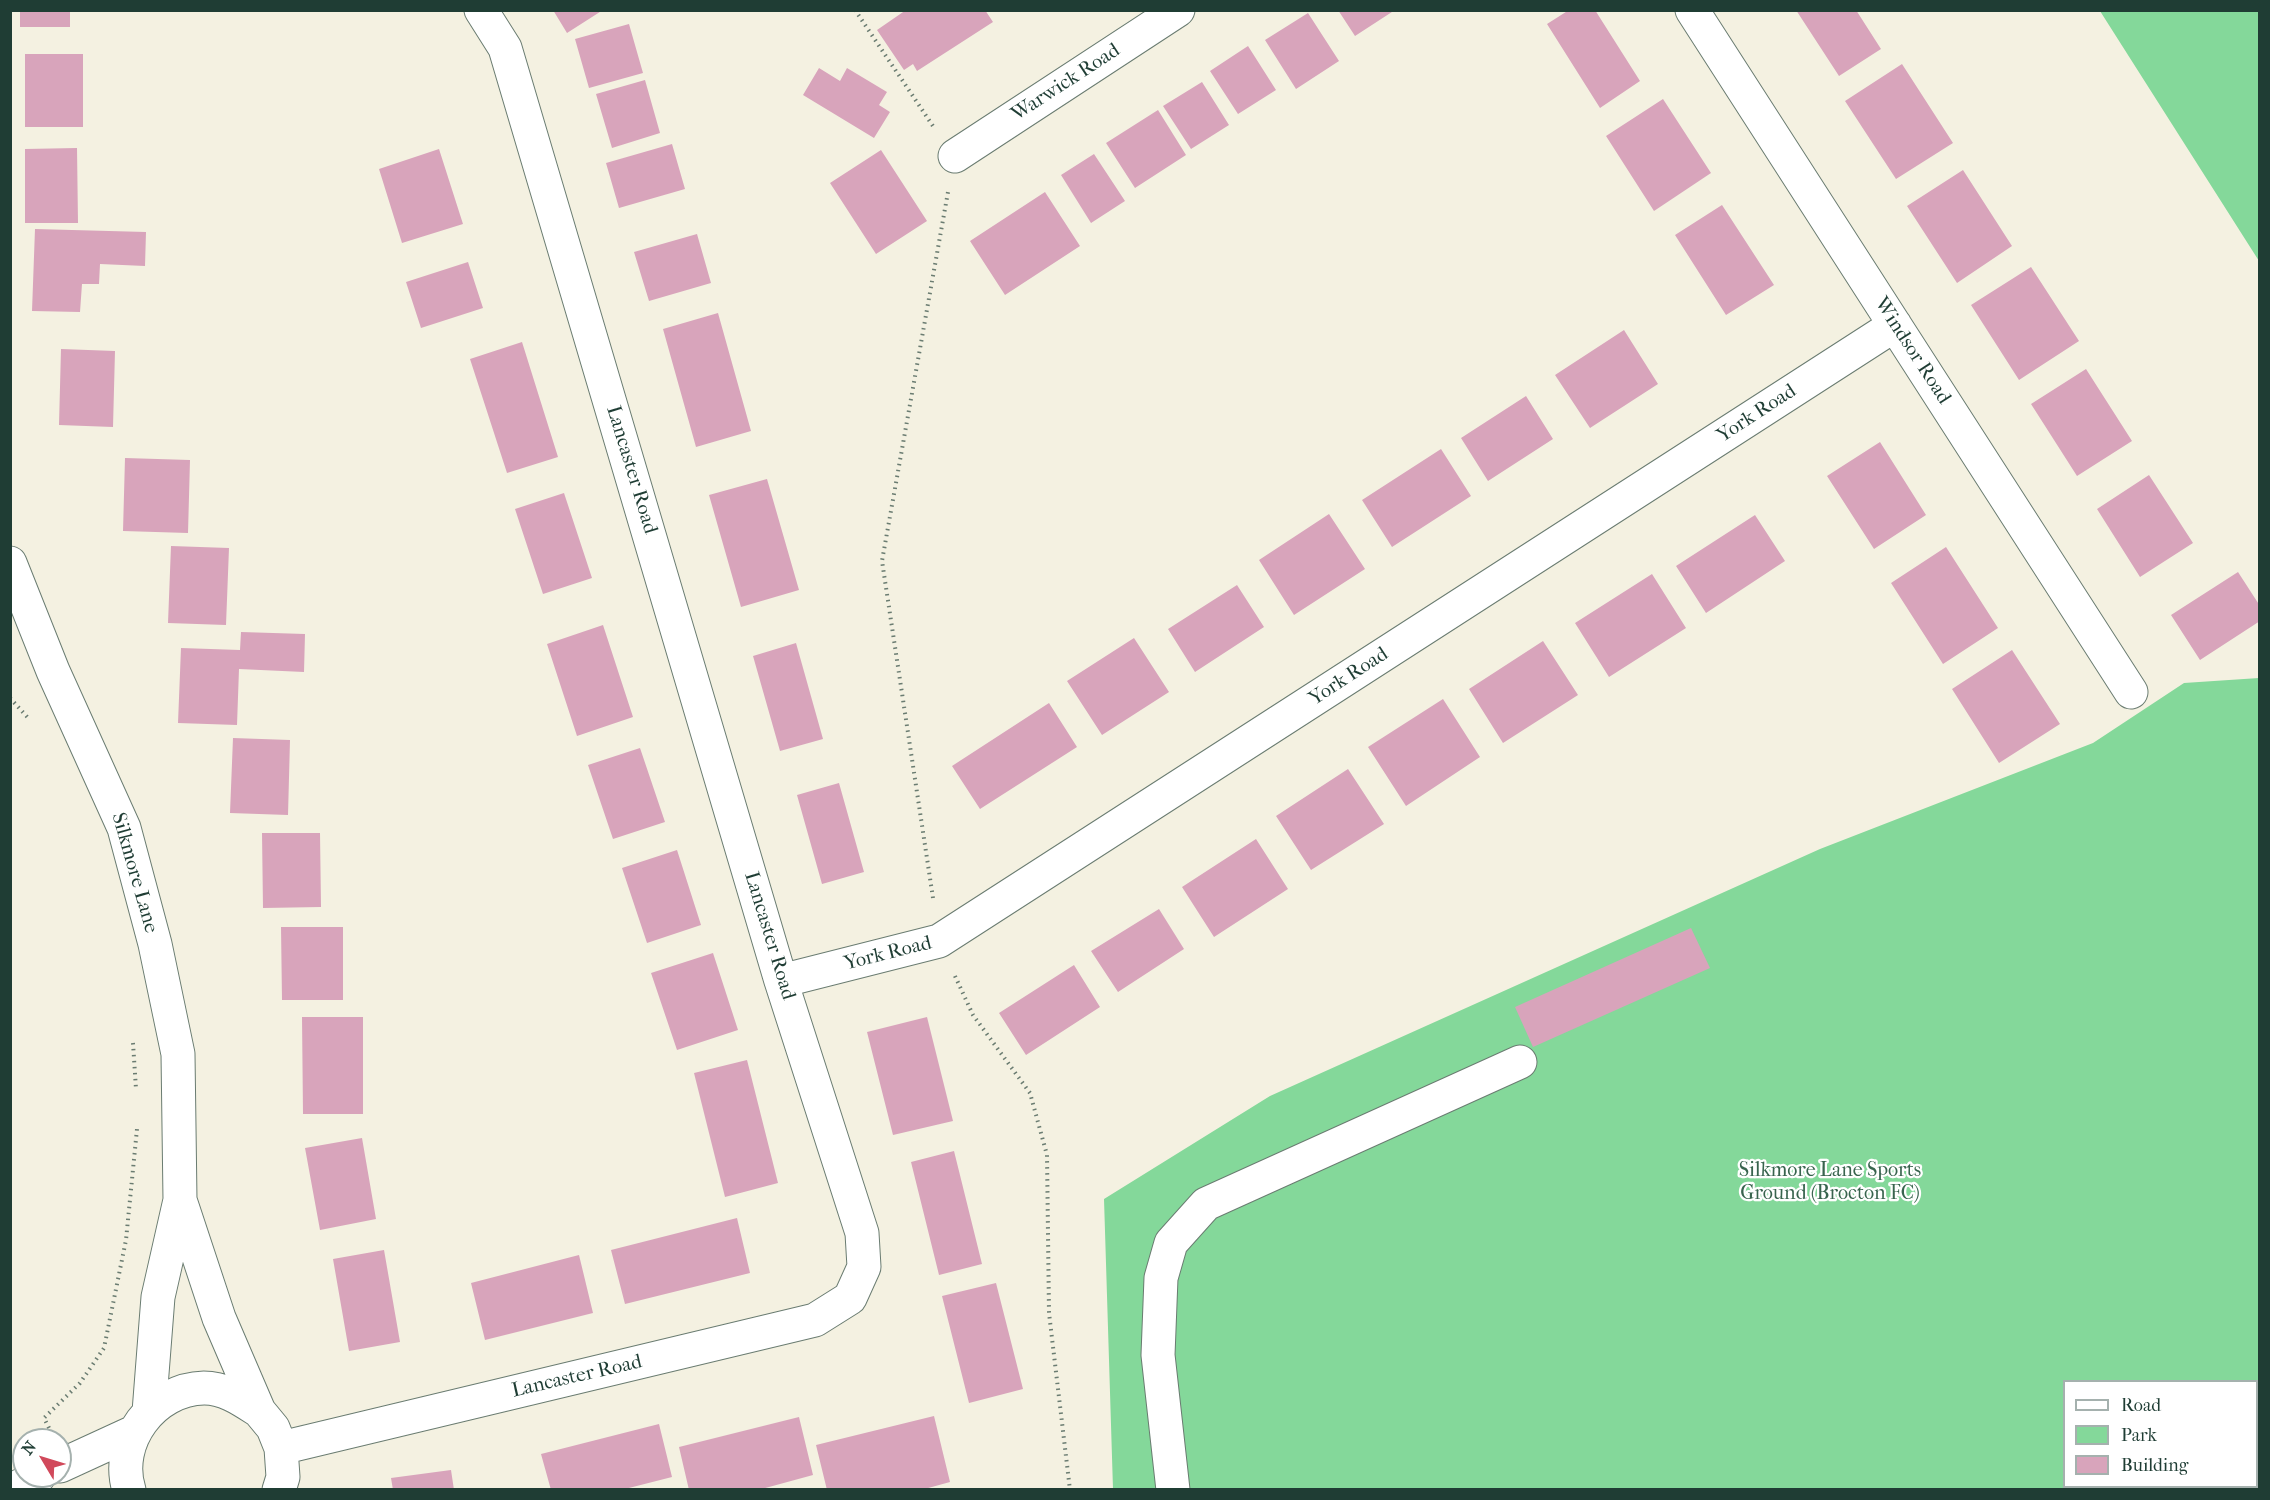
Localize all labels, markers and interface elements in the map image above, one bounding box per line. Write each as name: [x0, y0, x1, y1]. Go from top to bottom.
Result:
street label: Warwick Road: [1007, 39, 1125, 127]
street label: Windsor Road: [1869, 293, 1955, 409]
street label: York Road: [1713, 380, 1801, 448]
street label: Lancaster Road: [600, 403, 662, 537]
street label: York Road: [1305, 643, 1393, 711]
street label: Silkmore Lane: [105, 810, 163, 936]
street label: Lancaster Road: [738, 869, 800, 1003]
street label: York Road: [842, 932, 934, 976]
park label: Silkmore Lane Sports Ground (Brocton FC): [1739, 1159, 1921, 1206]
street label: Lancaster Road: [510, 1350, 644, 1404]
legend: [2063, 1380, 2258, 1488]
text: Road: [2121, 1395, 2161, 1416]
text: Park: [2121, 1425, 2157, 1446]
north arrow: [12, 1428, 72, 1488]
text: N: [18, 1437, 40, 1458]
text: Building: [2121, 1455, 2188, 1476]

